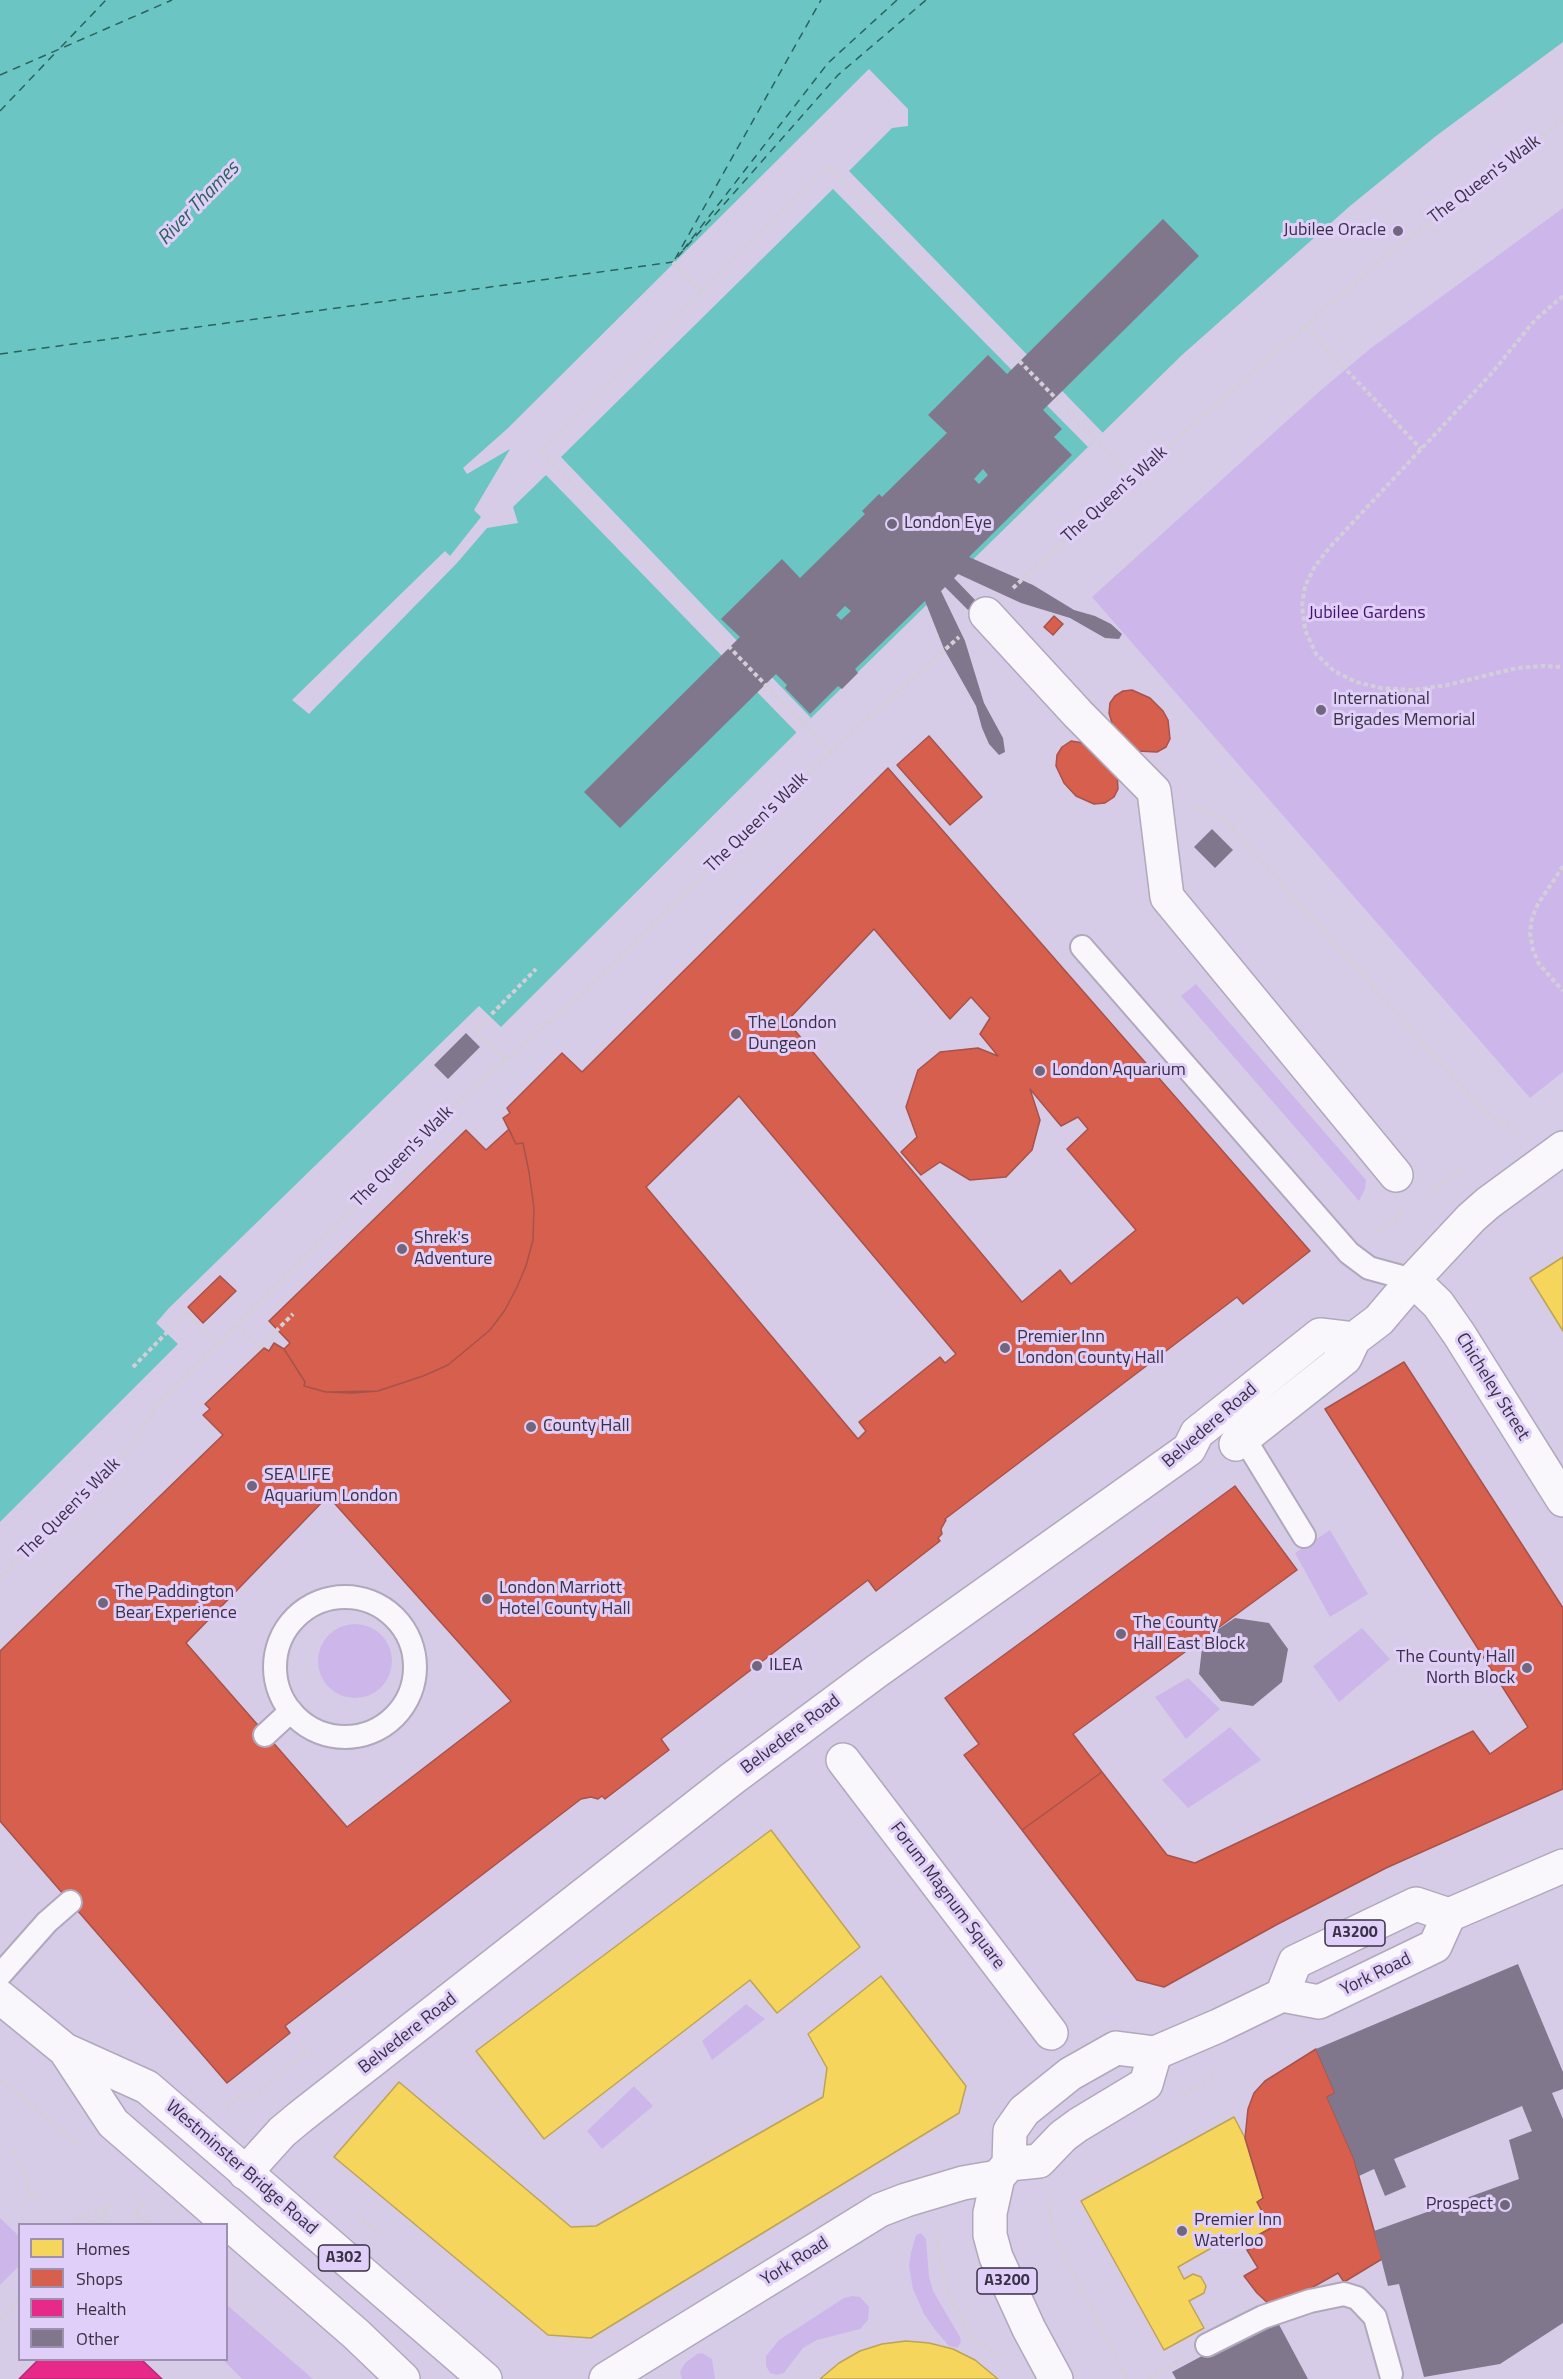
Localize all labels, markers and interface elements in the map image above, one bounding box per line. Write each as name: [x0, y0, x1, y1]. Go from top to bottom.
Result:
street label: The Queen's Walk: [1425, 131, 1545, 229]
water label: River Thames: [153, 157, 245, 251]
place label: Jubilee Oracle: [1283, 220, 1386, 242]
marker: Jubilee Oracle: [1391, 224, 1405, 238]
street label: The Queen's Walk: [1058, 442, 1172, 548]
place label: London Eye: [904, 513, 992, 535]
marker: London Eye: [885, 517, 899, 531]
park label: Jubilee Gardens: [1308, 603, 1426, 625]
place label: International Brigades Memorial: [1333, 689, 1475, 732]
marker: International Brigades Memorial: [1314, 703, 1328, 717]
street label: The Queen's Walk: [701, 768, 813, 878]
place label: The London Dungeon: [748, 1013, 837, 1056]
marker: The London Dungeon: [729, 1027, 743, 1041]
place label: London Aquarium: [1052, 1060, 1186, 1082]
marker: London Aquarium: [1033, 1064, 1047, 1078]
street label: The Queen's Walk: [348, 1102, 458, 1212]
place label: Shrek's Adventure: [414, 1228, 492, 1270]
marker: Shrek's Adventure: [395, 1242, 409, 1256]
place label: Premier Inn London County Hall: [1017, 1327, 1164, 1370]
street label: Chicheley Street: [1450, 1329, 1534, 1445]
marker: Premier Inn London County Hall: [998, 1341, 1012, 1355]
street label: Belvedere Road: [1158, 1379, 1262, 1473]
place label: County Hall: [543, 1416, 630, 1438]
marker: County Hall: [524, 1420, 538, 1434]
street label: The Queen's Walk: [15, 1454, 125, 1564]
place label: SEA LIFE Aquarium London: [264, 1465, 398, 1508]
marker: SEA LIFE Aquarium London: [245, 1479, 259, 1493]
place label: London Marriott Hotel County Hall: [499, 1578, 631, 1620]
place label: The Paddington Bear Experience: [115, 1582, 237, 1624]
marker: London Marriott Hotel County Hall: [480, 1592, 494, 1606]
marker: The Paddington Bear Experience: [96, 1596, 110, 1610]
place label: The County Hall East Block: [1133, 1613, 1245, 1656]
marker: The County Hall East Block: [1114, 1627, 1128, 1641]
place label: The County Hall North Block: [1396, 1647, 1515, 1690]
place label: ILEA: [769, 1655, 803, 1677]
marker: ILEA: [750, 1659, 764, 1673]
marker: The County Hall North Block: [1520, 1661, 1534, 1675]
street label: Belvedere Road: [737, 1691, 845, 1779]
street label: Forum Magnum Square: [885, 1818, 1009, 1974]
road number: A3200: [1325, 1920, 1385, 1946]
street label: York Road: [1337, 1949, 1415, 2001]
street label: Belvedere Road: [355, 1989, 461, 2079]
street label: Westminster Bridge Road: [161, 2096, 321, 2240]
place label: Prospect: [1426, 2194, 1493, 2216]
marker: Prospect: [1498, 2198, 1512, 2212]
place label: Premier Inn Waterloo: [1194, 2210, 1282, 2252]
legend: [18, 2223, 228, 2361]
marker: Premier Inn Waterloo: [1175, 2224, 1189, 2238]
street label: York Road: [757, 2233, 833, 2291]
text: Homes: [76, 2235, 130, 2262]
road number: A302: [318, 2245, 370, 2271]
text: Shops: [76, 2265, 123, 2292]
road number: A3200: [977, 2268, 1037, 2294]
text: Health: [76, 2295, 126, 2322]
text: Other: [76, 2325, 119, 2352]

